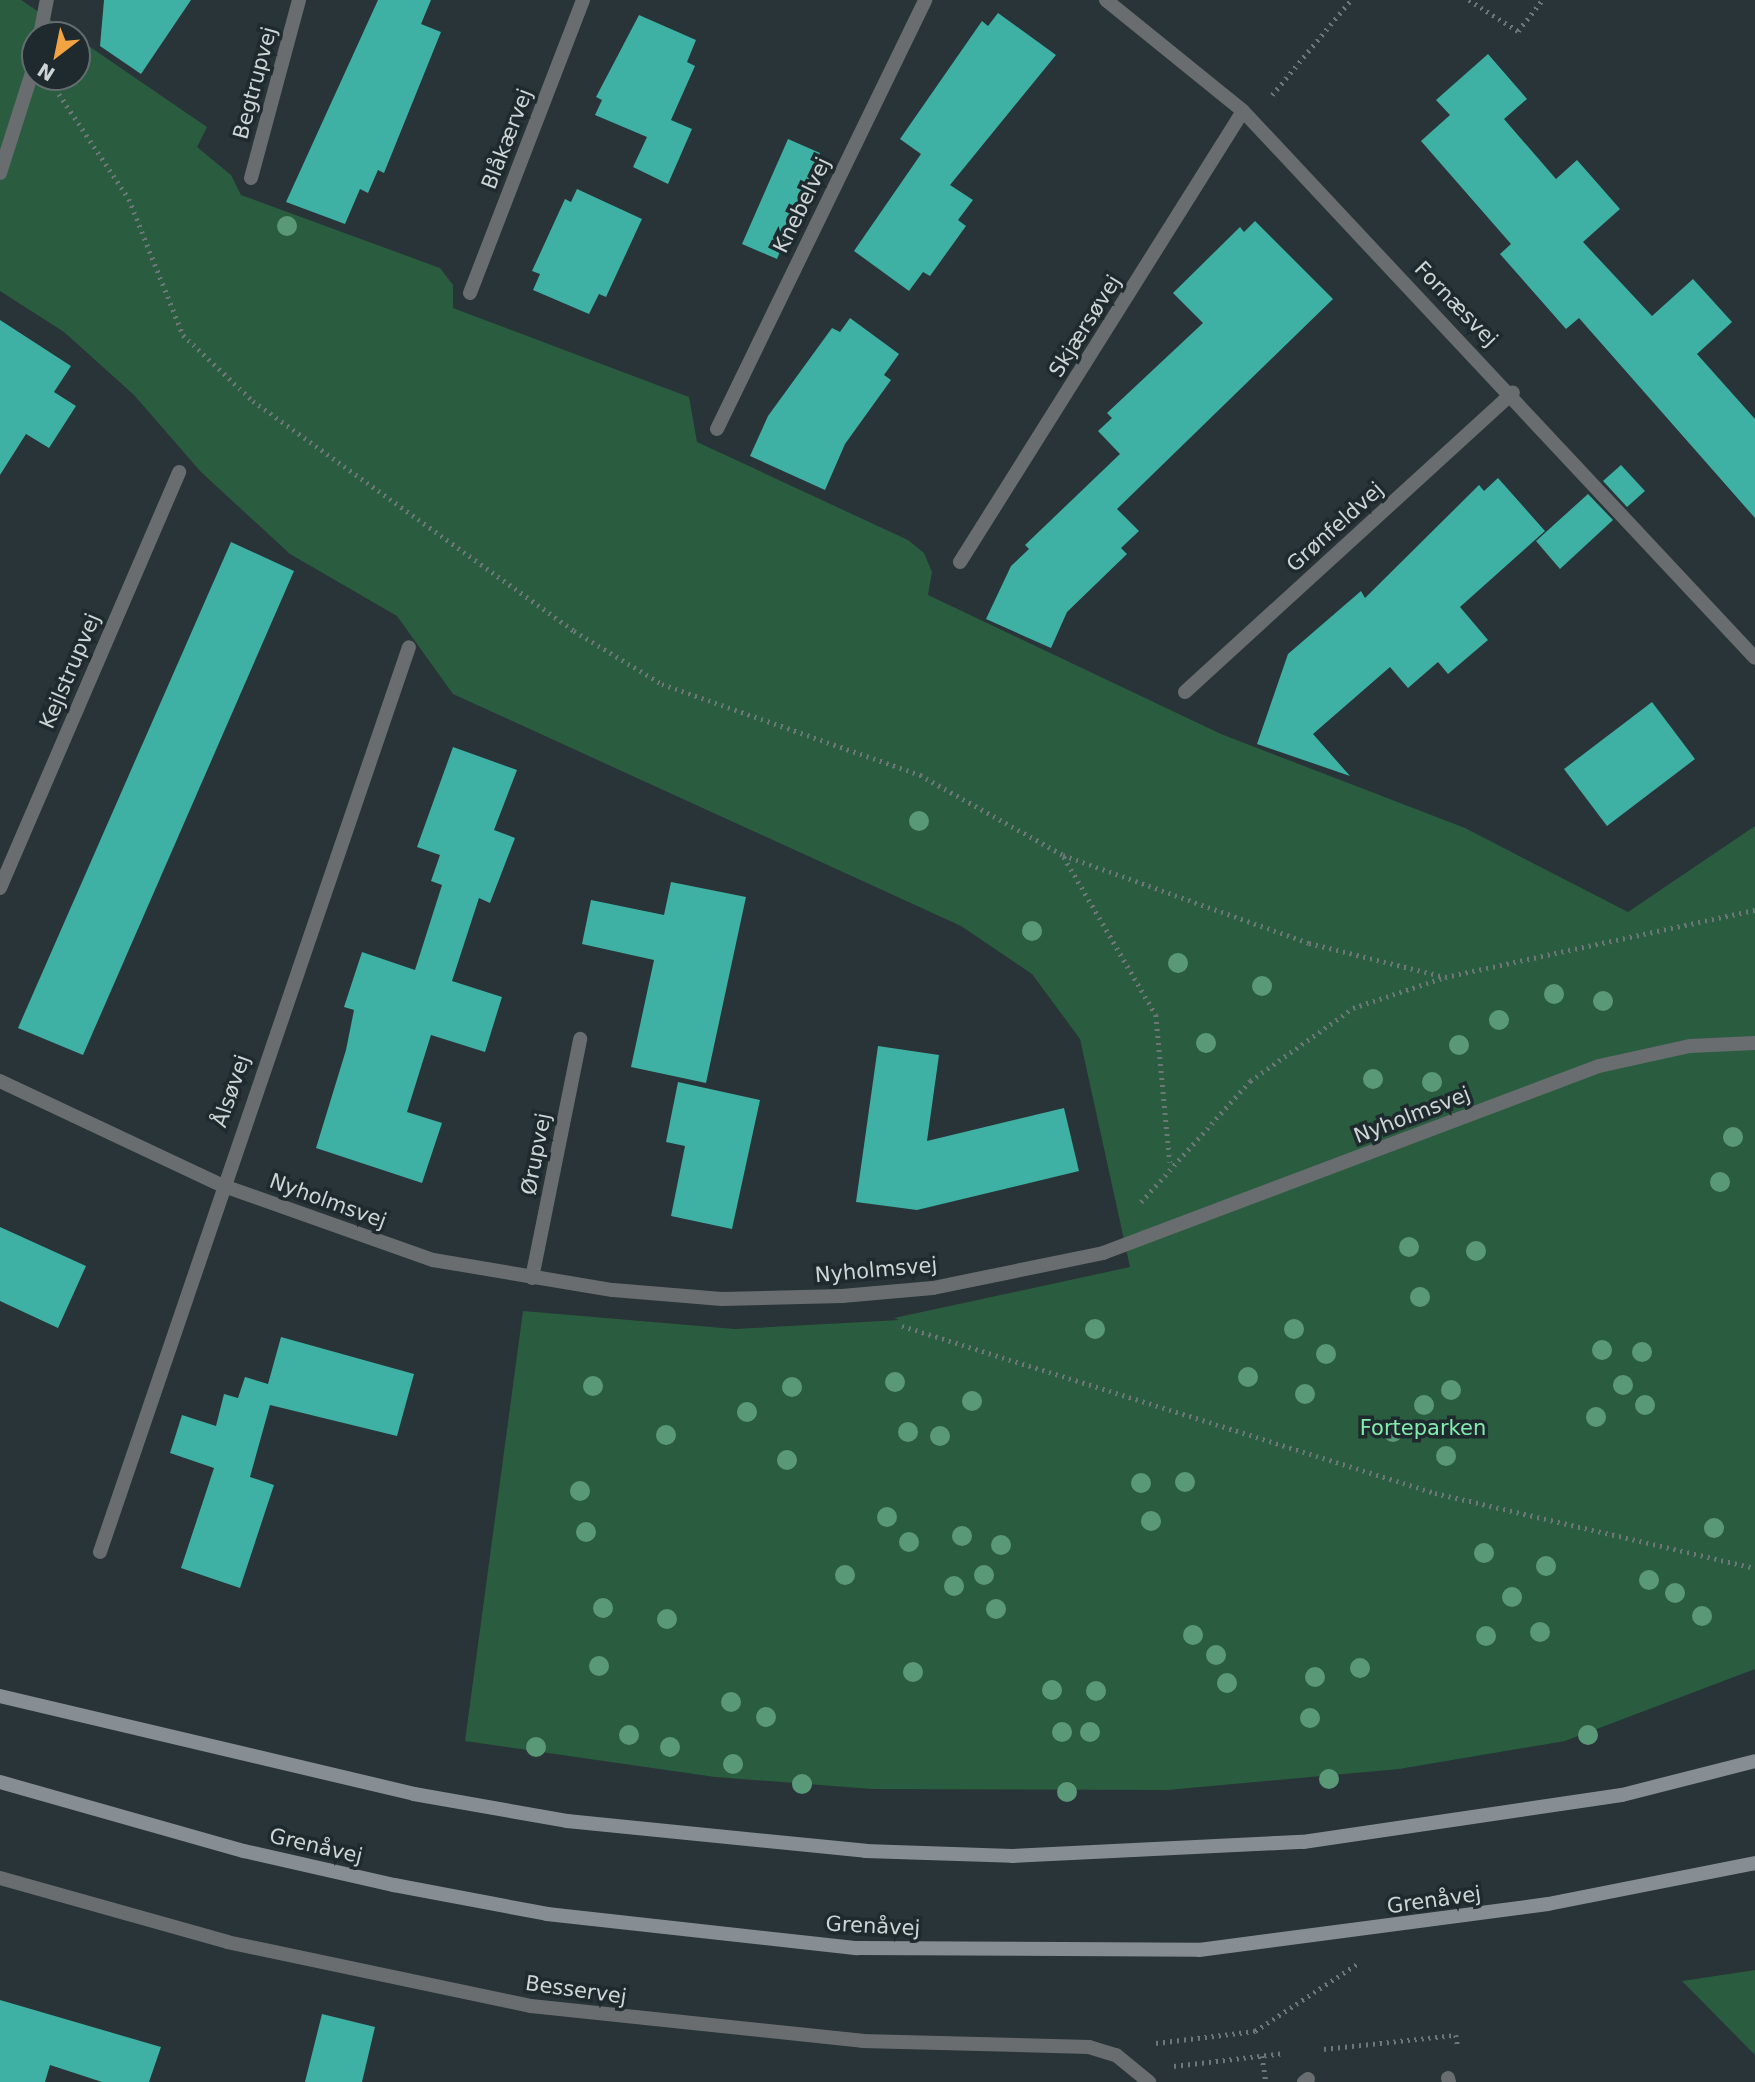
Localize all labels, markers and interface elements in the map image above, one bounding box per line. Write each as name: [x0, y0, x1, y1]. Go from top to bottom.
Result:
north arrow: [21, 21, 91, 91]
street label: Begtrupvej: [228, 24, 282, 142]
text: N: [33, 59, 59, 86]
street label: Blåkærvej: [476, 85, 538, 193]
street label: Knebelvej: [768, 153, 836, 257]
street label: Fornæsvej: [1409, 256, 1503, 352]
street label: Skjærsøvej: [1044, 270, 1126, 382]
street label: Grønfeldvej: [1281, 477, 1389, 577]
street label: Kejlstrupvej: [34, 609, 106, 733]
street label: Ålsøvej: [207, 1051, 255, 1131]
street label: Nyholmsvej: [1350, 1081, 1474, 1149]
street label: Ørupvej: [516, 1111, 556, 1197]
street label: Nyholmsvej: [266, 1168, 390, 1234]
street label: Nyholmsvej: [814, 1252, 938, 1288]
park label: Forteparken: [1360, 1415, 1486, 1441]
street label: Grenåvej: [267, 1823, 365, 1869]
street label: Grenåvej: [1385, 1881, 1483, 1919]
street label: Grenåvej: [825, 1911, 921, 1941]
street label: Besservej: [524, 1970, 628, 2010]

